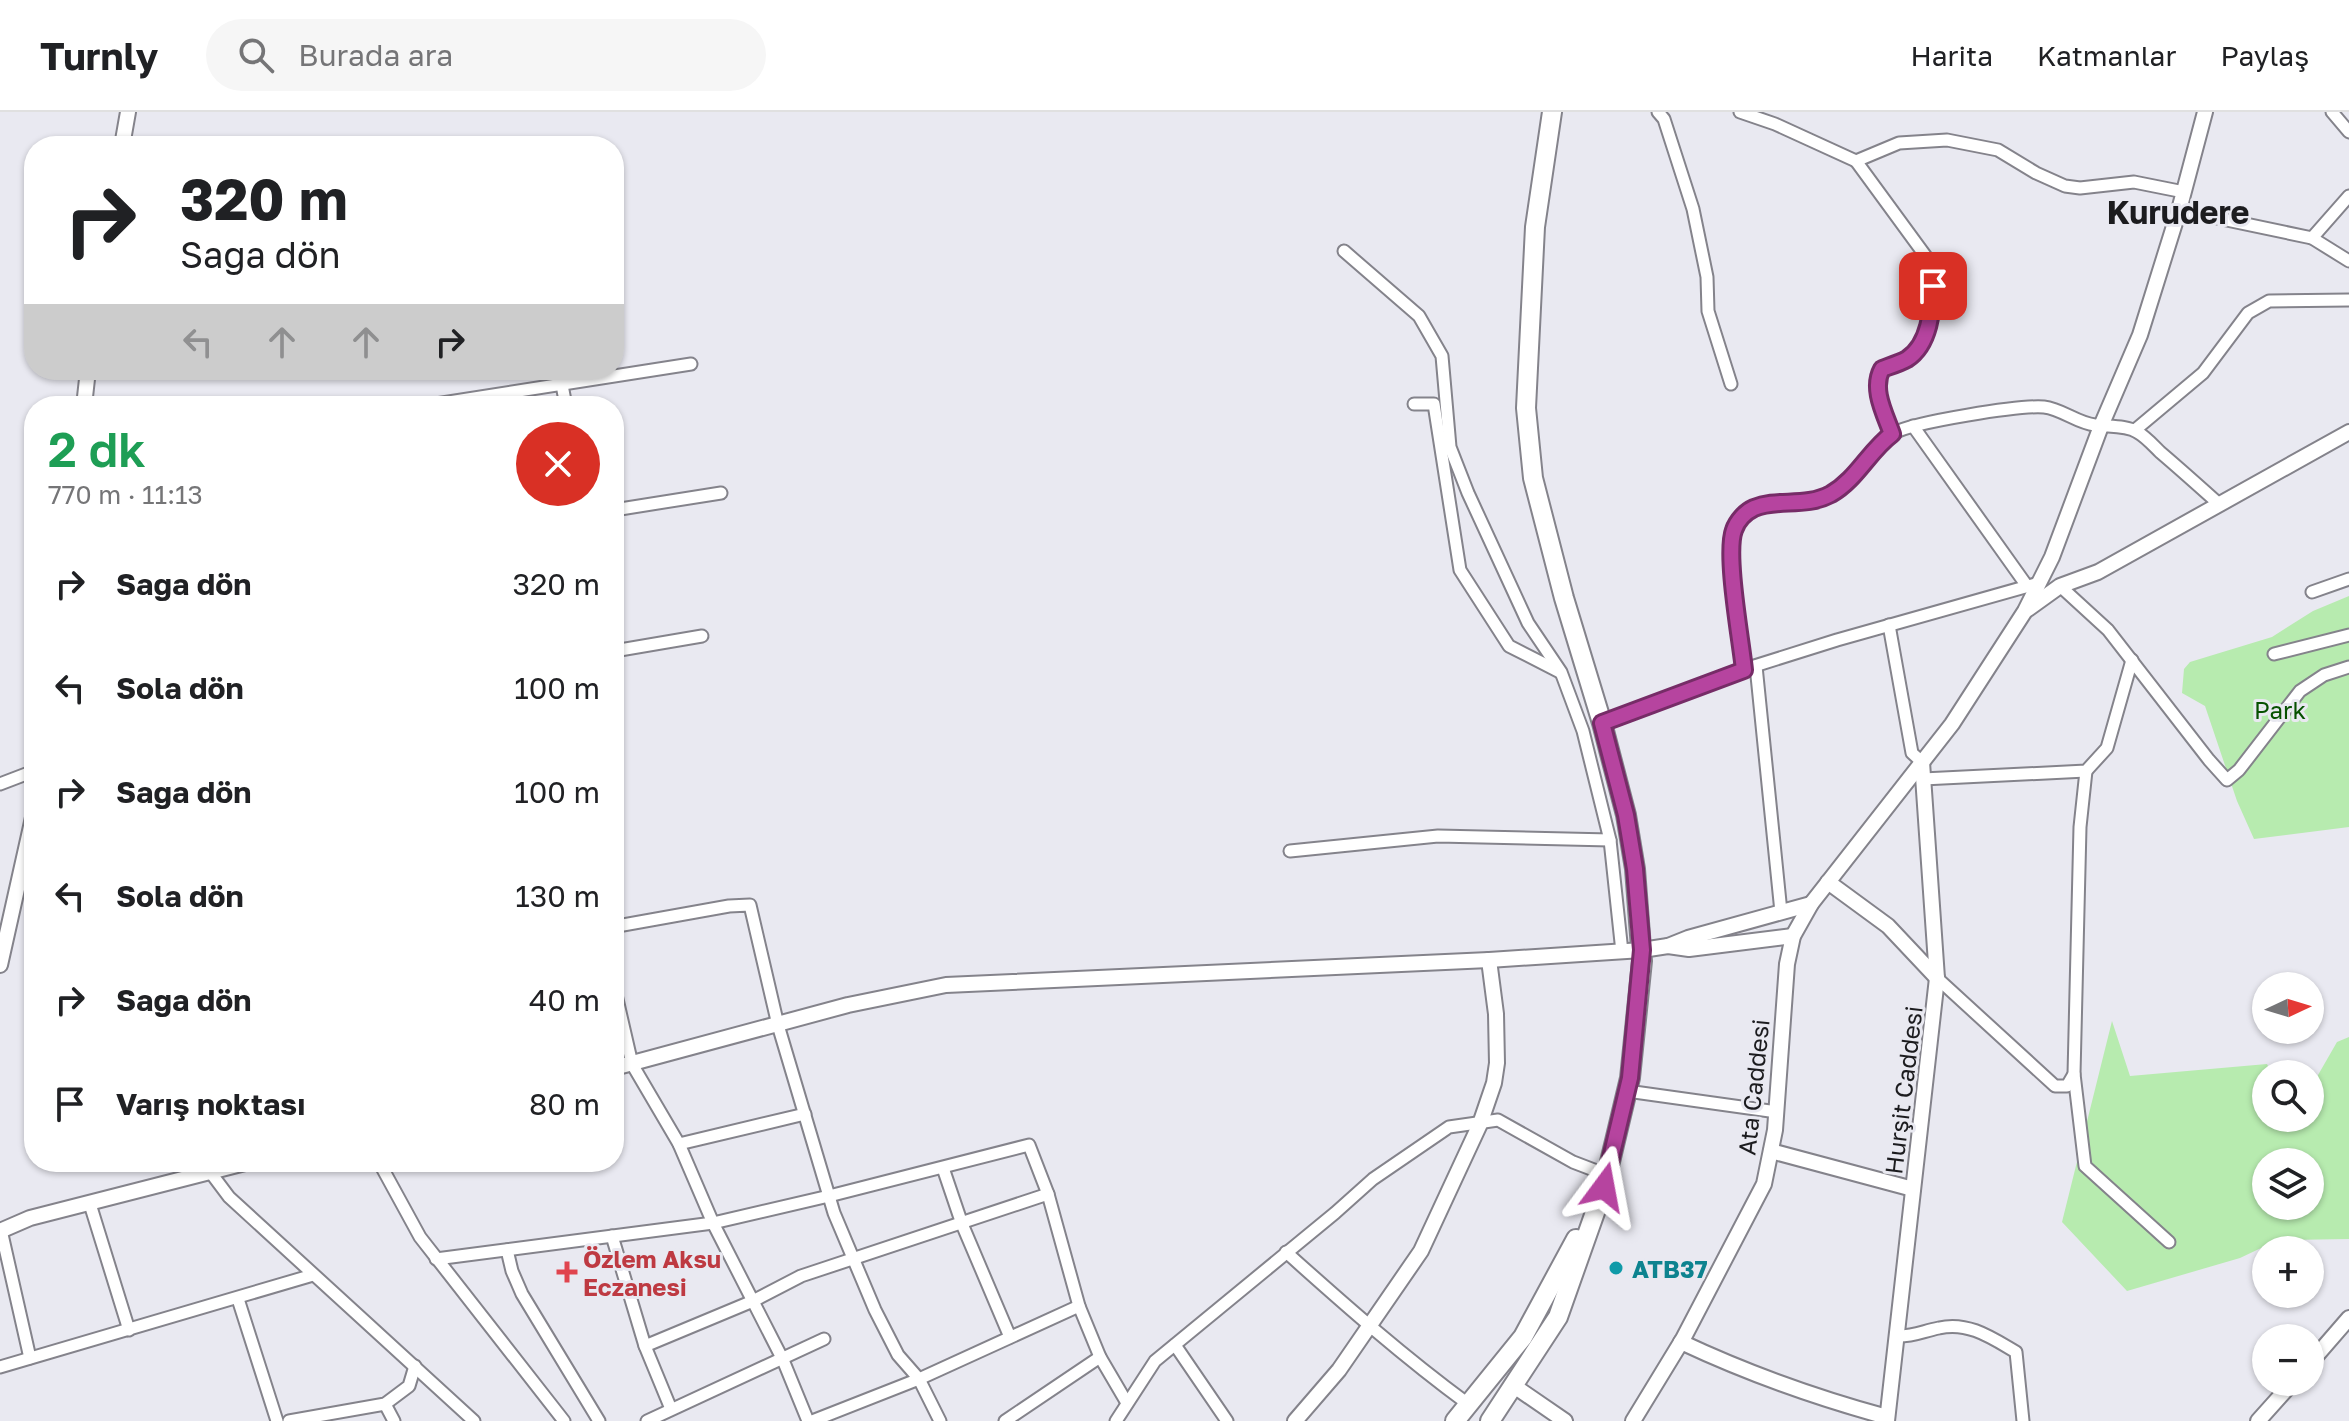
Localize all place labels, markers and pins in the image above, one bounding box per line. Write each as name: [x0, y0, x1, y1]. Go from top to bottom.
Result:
pin: [1899, 252, 1967, 320]
place label: Özlem Aksu Eczanesi: [583, 1244, 721, 1301]
place label: ATB37: [1632, 1254, 1708, 1283]
marker: ATB37: [1607, 1259, 1625, 1277]
marker: Özlem Aksu Eczanesi: [558, 1263, 576, 1281]

